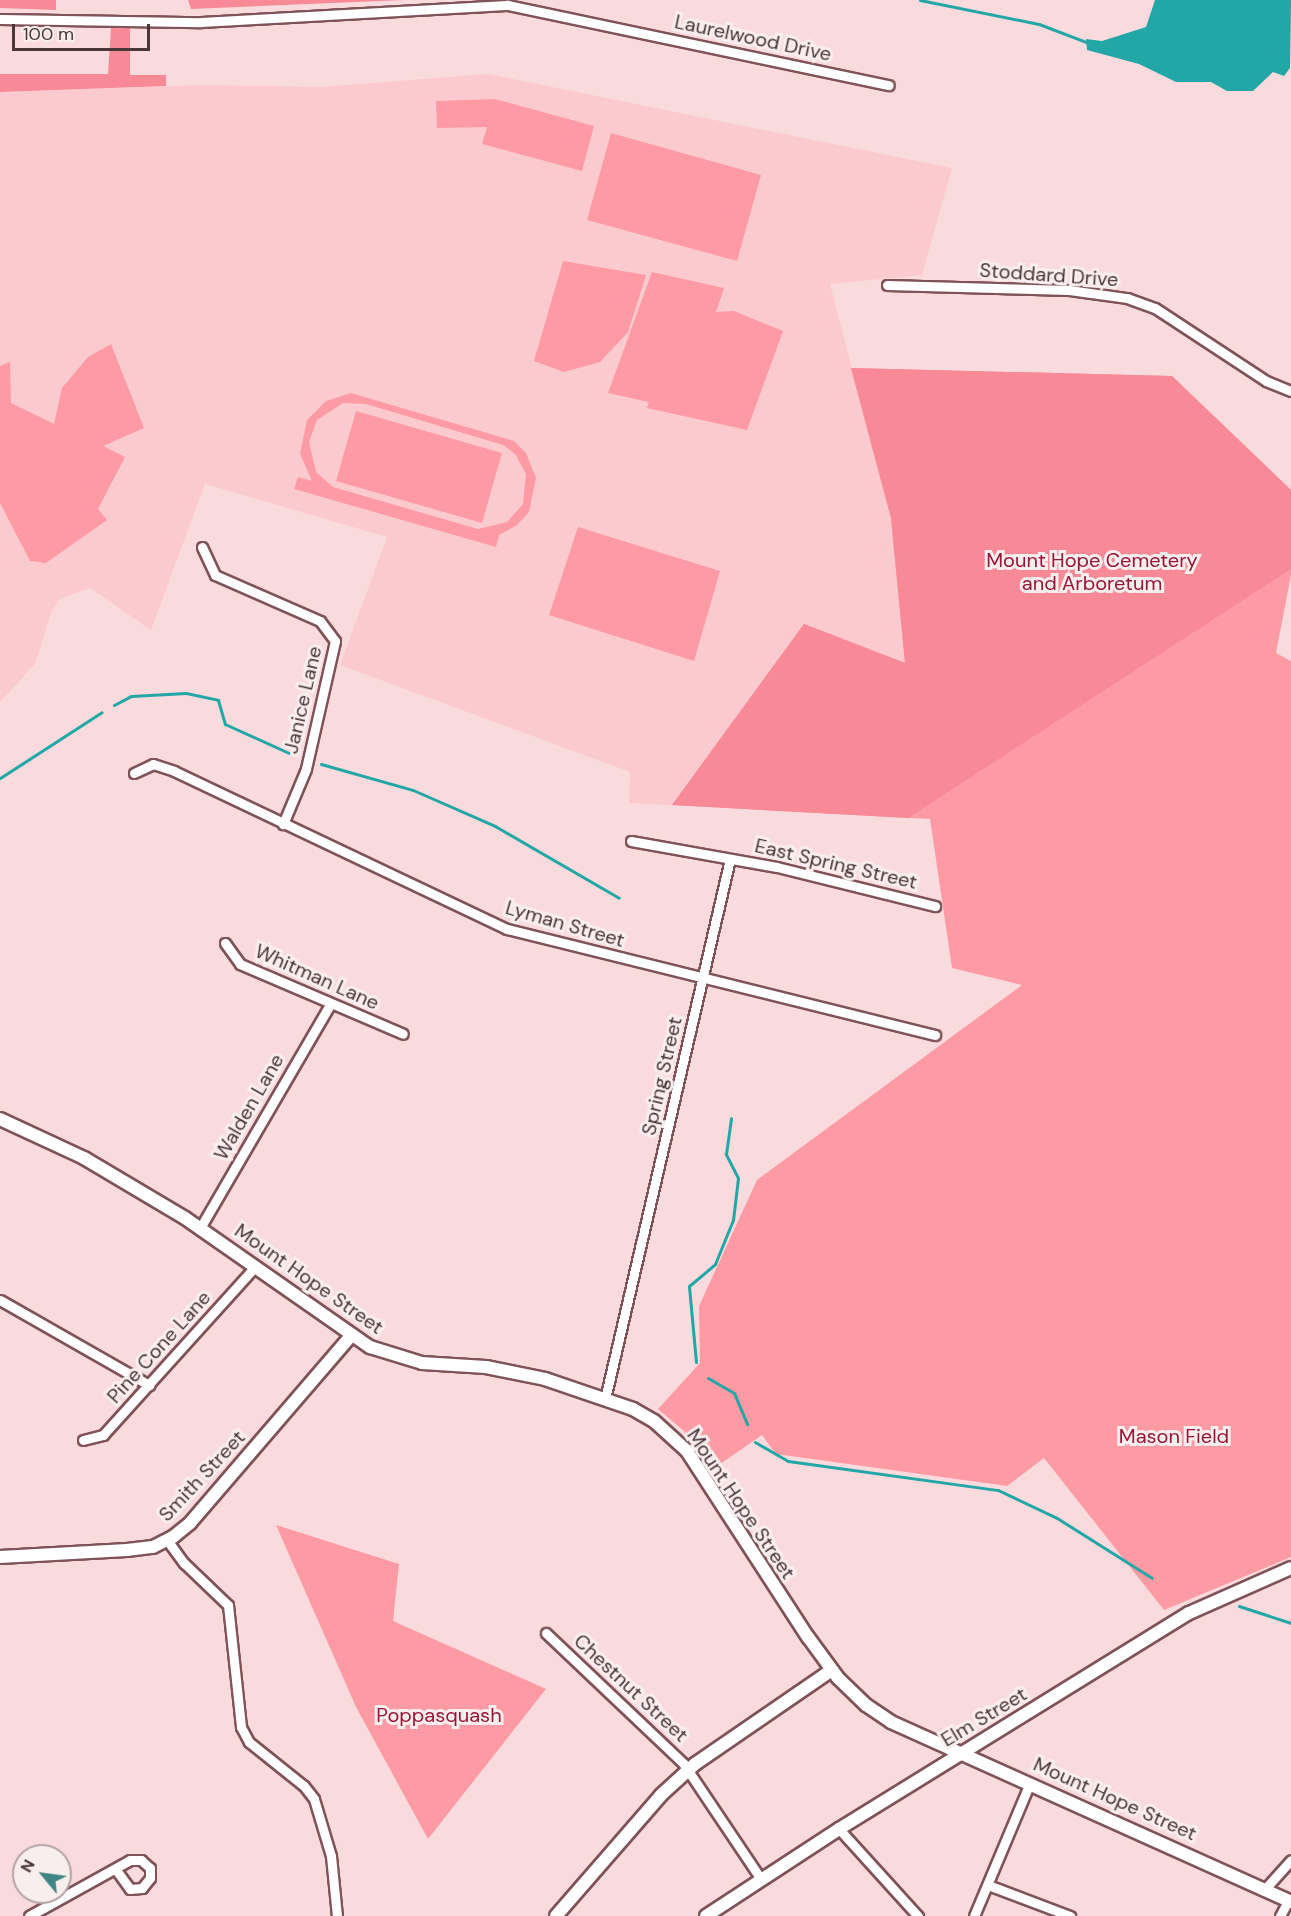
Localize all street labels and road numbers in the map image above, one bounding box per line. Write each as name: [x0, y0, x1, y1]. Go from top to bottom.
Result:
street label: Laurelwood Drive: [672, 10, 834, 66]
street label: Stoddard Drive: [979, 258, 1119, 292]
street label: Janice Lane: [279, 644, 327, 756]
street label: East Spring Street: [752, 834, 920, 894]
street label: Lyman Street: [503, 896, 627, 952]
street label: Whitman Lane: [251, 939, 383, 1015]
street label: Spring Street: [637, 1014, 687, 1138]
street label: Walden Lane: [209, 1050, 289, 1164]
street label: Mount Hope Street: [230, 1219, 388, 1339]
street label: Pine Cone Lane: [102, 1286, 216, 1408]
street label: Mount Hope Street: [682, 1424, 800, 1584]
street label: Smith Street: [154, 1426, 250, 1526]
street label: Chestnut Street: [569, 1629, 693, 1747]
street label: Elm Street: [937, 1682, 1031, 1752]
street label: Mount Hope Street: [1030, 1752, 1200, 1846]

